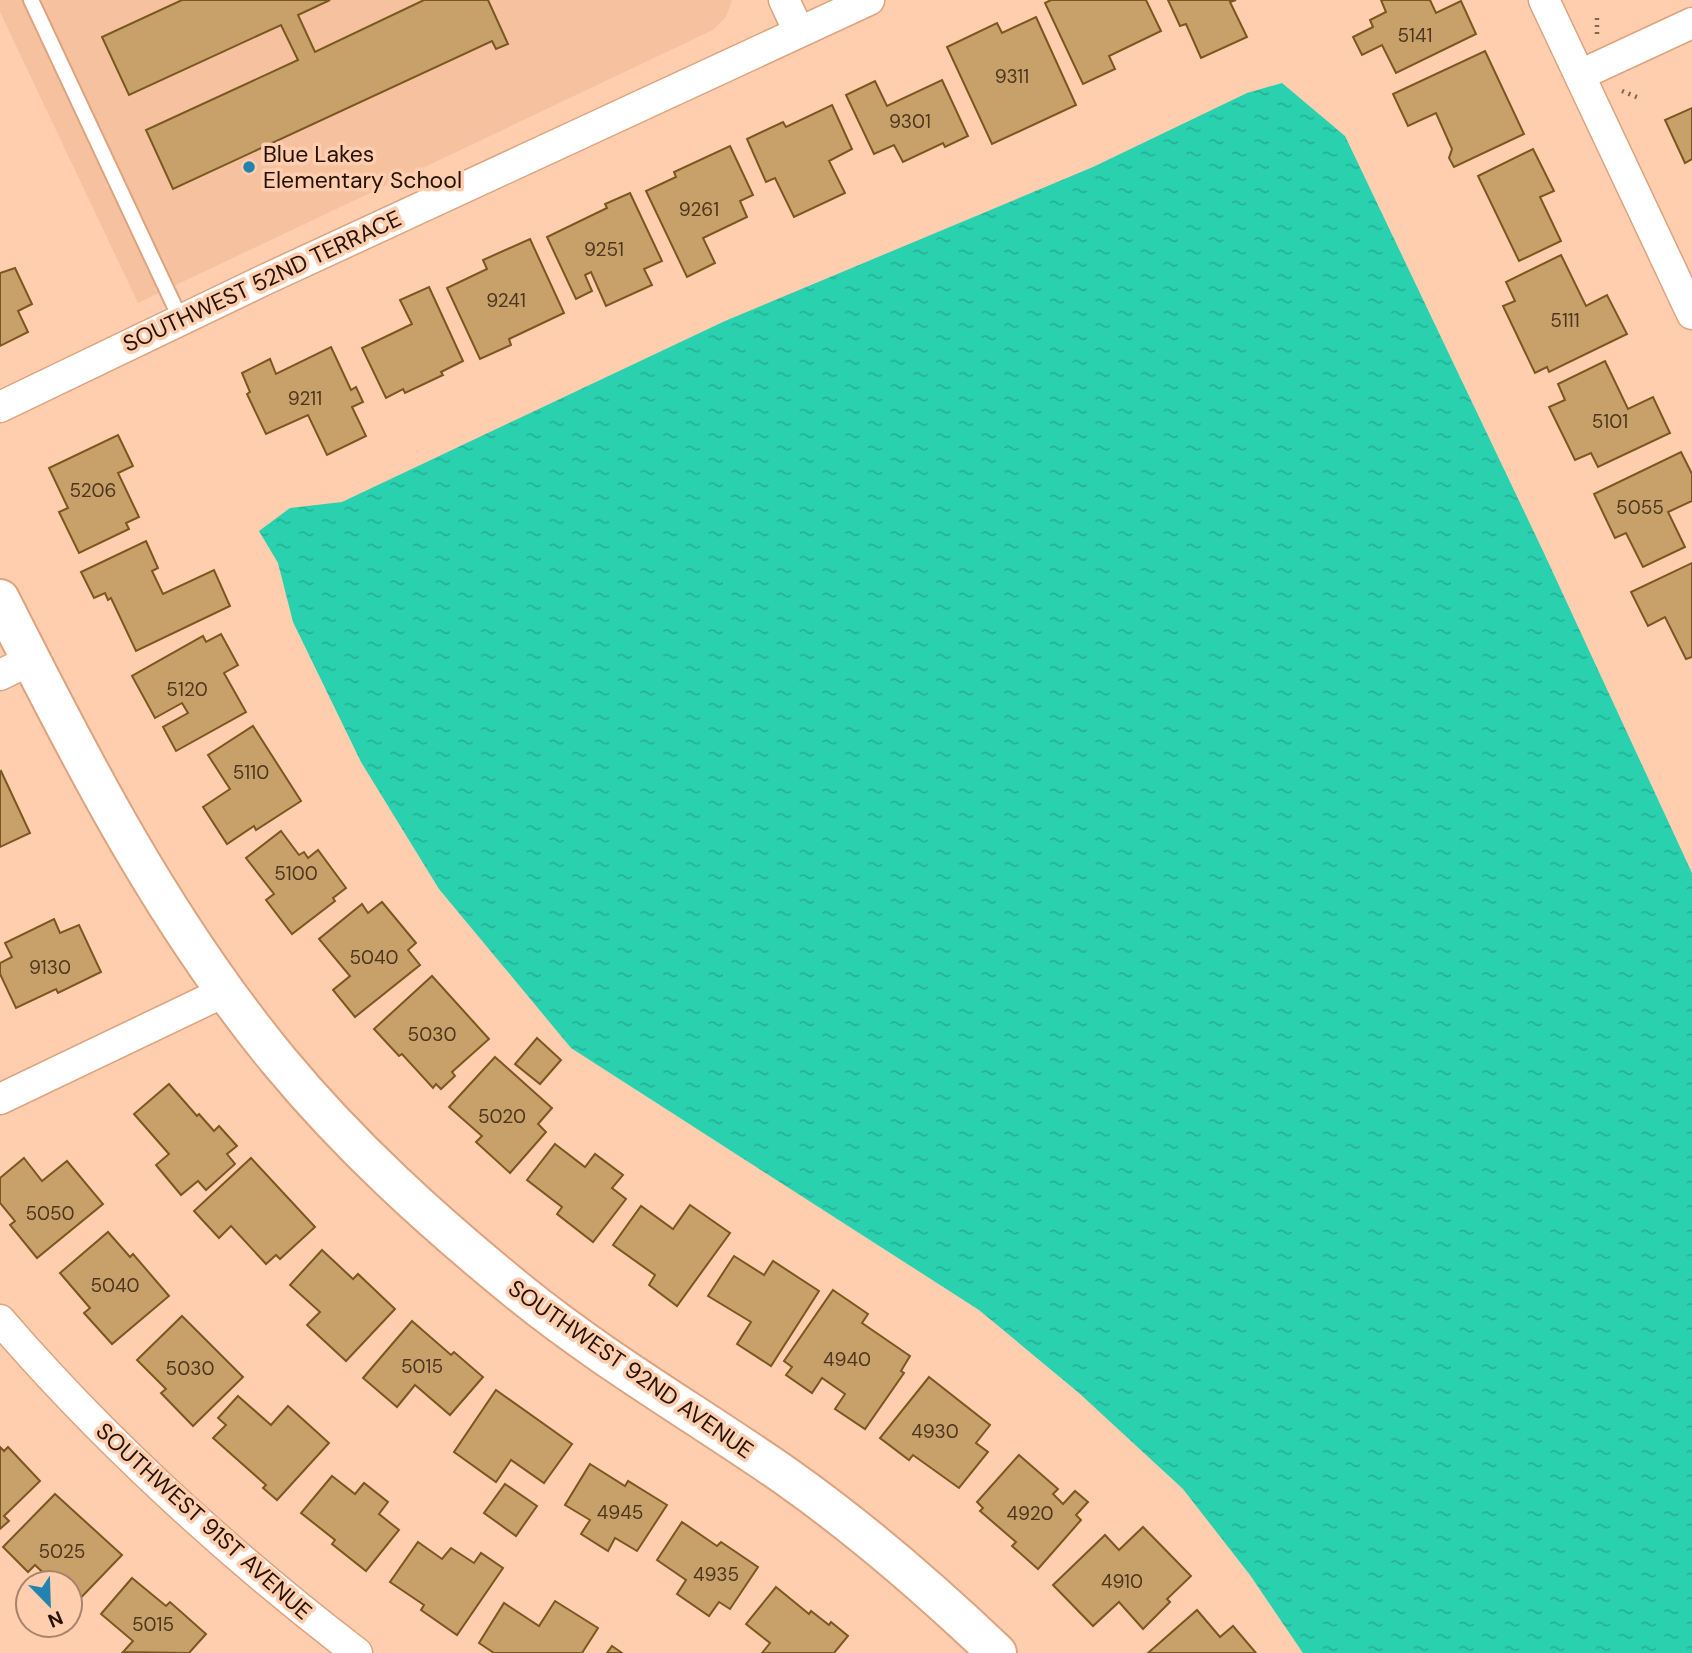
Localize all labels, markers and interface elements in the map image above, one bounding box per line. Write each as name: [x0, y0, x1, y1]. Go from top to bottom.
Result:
house number: 5141: [1398, 23, 1432, 48]
house number: 9311: [995, 64, 1029, 89]
house number: 9301: [889, 109, 931, 134]
place label: Blue Lakes Elementary School: [263, 139, 462, 195]
marker: Blue Lakes Elementary School: [241, 159, 257, 175]
house number: 9261: [679, 197, 719, 222]
street label: SOUTHWEST 52ND TERRACE: [118, 203, 406, 359]
house number: 9251: [584, 237, 624, 262]
house number: 9241: [486, 288, 526, 313]
house number: 5111: [1550, 308, 1580, 333]
house number: 9211: [288, 386, 322, 411]
house number: 5101: [1592, 409, 1628, 434]
house number: 5206: [70, 478, 116, 503]
house number: 5055: [1616, 495, 1664, 520]
house number: 5120: [166, 677, 208, 702]
house number: 5110: [233, 760, 269, 785]
house number: 5100: [274, 861, 318, 886]
house number: 5040: [349, 945, 399, 970]
house number: 9130: [29, 955, 71, 980]
house number: 5030: [408, 1022, 456, 1047]
house number: 5020: [478, 1104, 526, 1129]
house number: 5050: [25, 1201, 75, 1226]
house number: 5040: [90, 1273, 140, 1298]
street label: SOUTHWEST 92ND AVENUE: [503, 1273, 759, 1465]
house number: 4940: [823, 1347, 871, 1372]
house number: 5015: [401, 1354, 443, 1379]
house number: 5030: [166, 1356, 214, 1381]
street label: SOUTHWEST 91ST AVENUE: [90, 1416, 318, 1626]
house number: 4930: [911, 1419, 959, 1444]
house number: 4945: [597, 1500, 643, 1525]
house number: 4920: [1007, 1501, 1053, 1526]
house number: 5025: [39, 1539, 85, 1564]
house number: 4935: [693, 1562, 739, 1587]
north arrow: [14, 1569, 84, 1639]
house number: 4910: [1101, 1569, 1143, 1594]
text: N: [44, 1605, 67, 1633]
house number: 5015: [132, 1612, 174, 1637]

